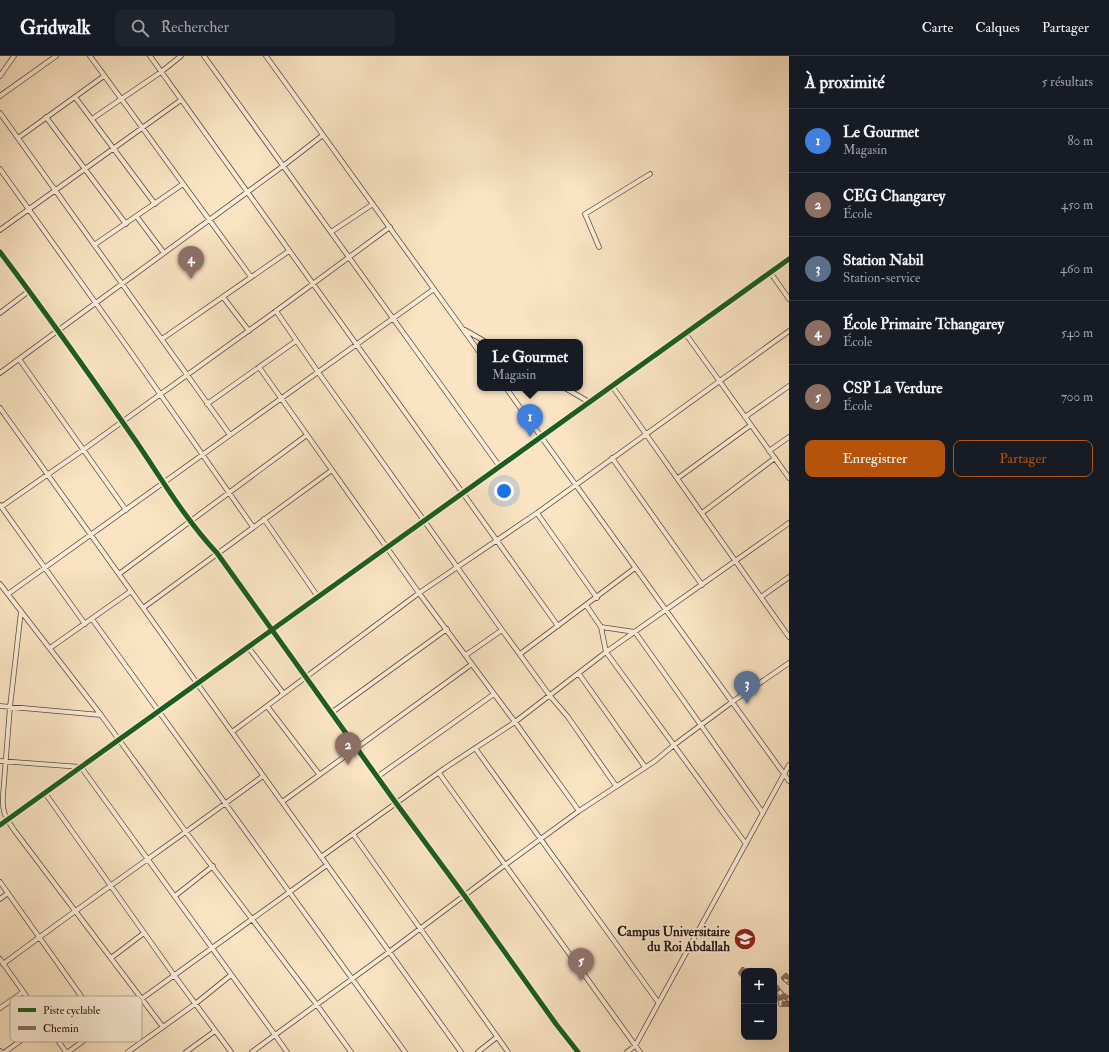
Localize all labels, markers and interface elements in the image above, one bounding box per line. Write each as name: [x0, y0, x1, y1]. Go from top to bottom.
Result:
search box: [115, 10, 395, 46]
text: Gridwalk: [20, 16, 91, 40]
icon: search: [129, 17, 151, 39]
text: Rechercher: [161, 18, 229, 37]
text: Carte: [922, 19, 953, 36]
text: Calques: [975, 19, 1020, 36]
text: Partager: [1042, 19, 1089, 36]
text: À proximité: [805, 72, 885, 93]
text: 5 résultats: [1042, 74, 1093, 90]
text: Le Gourmet: [843, 123, 919, 142]
text: 1: [816, 133, 820, 149]
text: 80 m: [1067, 133, 1093, 149]
text: Magasin: [843, 142, 887, 158]
text: CEG Changarey: [843, 187, 945, 206]
text: 2: [815, 197, 821, 213]
text: 450 m: [1061, 197, 1093, 213]
text: École: [843, 206, 872, 222]
pin: 4: [178, 246, 204, 279]
text: Station Nabil: [843, 251, 924, 270]
text: 3: [816, 261, 821, 277]
text: 460 m: [1060, 261, 1093, 277]
text: Station-service: [843, 270, 920, 286]
text: École Primaire Tchangarey: [843, 315, 1004, 334]
text: 4: [814, 325, 822, 341]
text: 540 m: [1061, 325, 1093, 341]
text: École: [843, 334, 872, 350]
popup: [477, 339, 583, 391]
text: Le Gourmet: [492, 348, 568, 367]
text: Magasin: [492, 367, 536, 383]
text: CSP La Verdure: [843, 379, 943, 398]
text: 5: [815, 389, 821, 405]
text: 700 m: [1061, 389, 1093, 405]
text: École: [843, 398, 872, 414]
pin: 1: [517, 404, 543, 437]
button: Enregistrer: [805, 440, 945, 477]
button: Partager: [953, 440, 1093, 477]
your location: [494, 481, 514, 501]
pin: 3: [734, 671, 760, 704]
pin: 2: [335, 732, 361, 765]
place label: Campus Universitaire du Roi Abdallah: [617, 924, 731, 955]
school or university icon: Campus Universitaire du Roi Abdallah: [732, 926, 758, 952]
pin: 5: [568, 948, 594, 981]
map controls: [741, 968, 777, 1040]
button: +: [741, 968, 777, 1004]
legend: [10, 996, 142, 1042]
text: Piste cyclable: [43, 1004, 101, 1018]
button: −: [741, 1004, 777, 1040]
text: Chemin: [43, 1022, 79, 1035]

